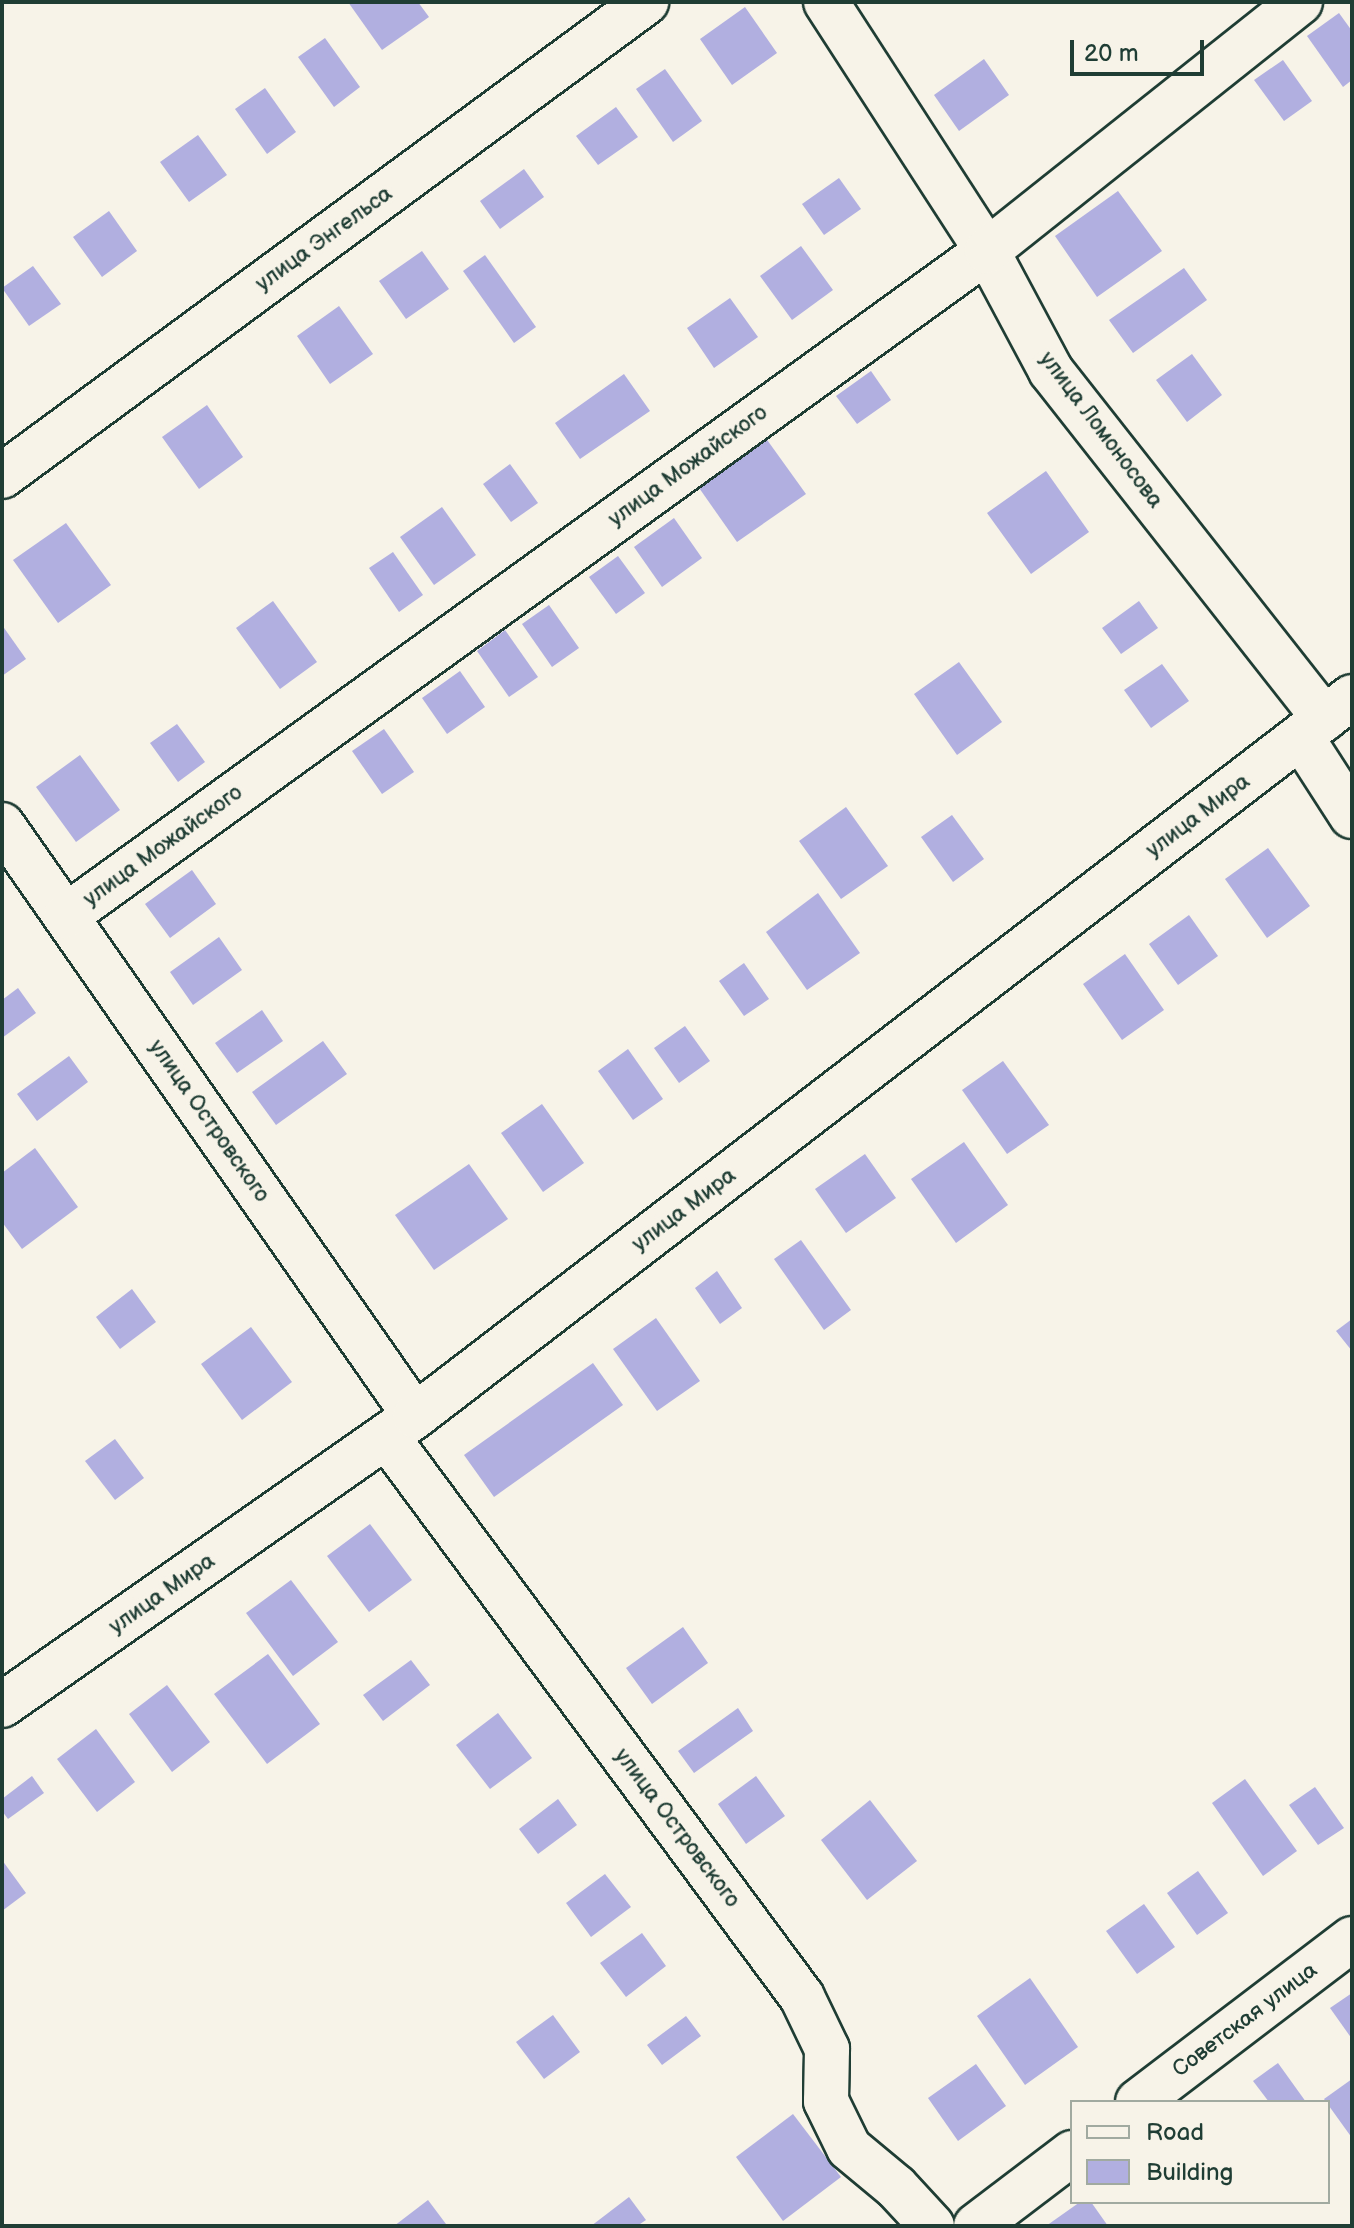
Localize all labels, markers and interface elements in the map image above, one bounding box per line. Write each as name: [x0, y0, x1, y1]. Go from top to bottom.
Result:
scale bar: [1074, 24, 1208, 74]
text: 20 m: [1084, 39, 1139, 68]
street label: улица Энгельса: [251, 181, 397, 297]
street label: улица Ломоносова: [1034, 347, 1168, 513]
street label: улица Можайского: [603, 399, 773, 533]
street label: улица Мира: [1141, 768, 1255, 864]
street label: улица Можайского: [78, 779, 248, 913]
street label: улица Островского: [143, 1035, 275, 1207]
street label: улица Мира: [627, 1162, 741, 1258]
street label: улица Мира: [104, 1548, 220, 1640]
street label: улица Островского: [609, 1743, 745, 1913]
street label: Советская улица: [1168, 1957, 1322, 2083]
legend: [1070, 2100, 1330, 2204]
text: Road: [1146, 2118, 1204, 2147]
text: Building: [1146, 2158, 1233, 2187]

